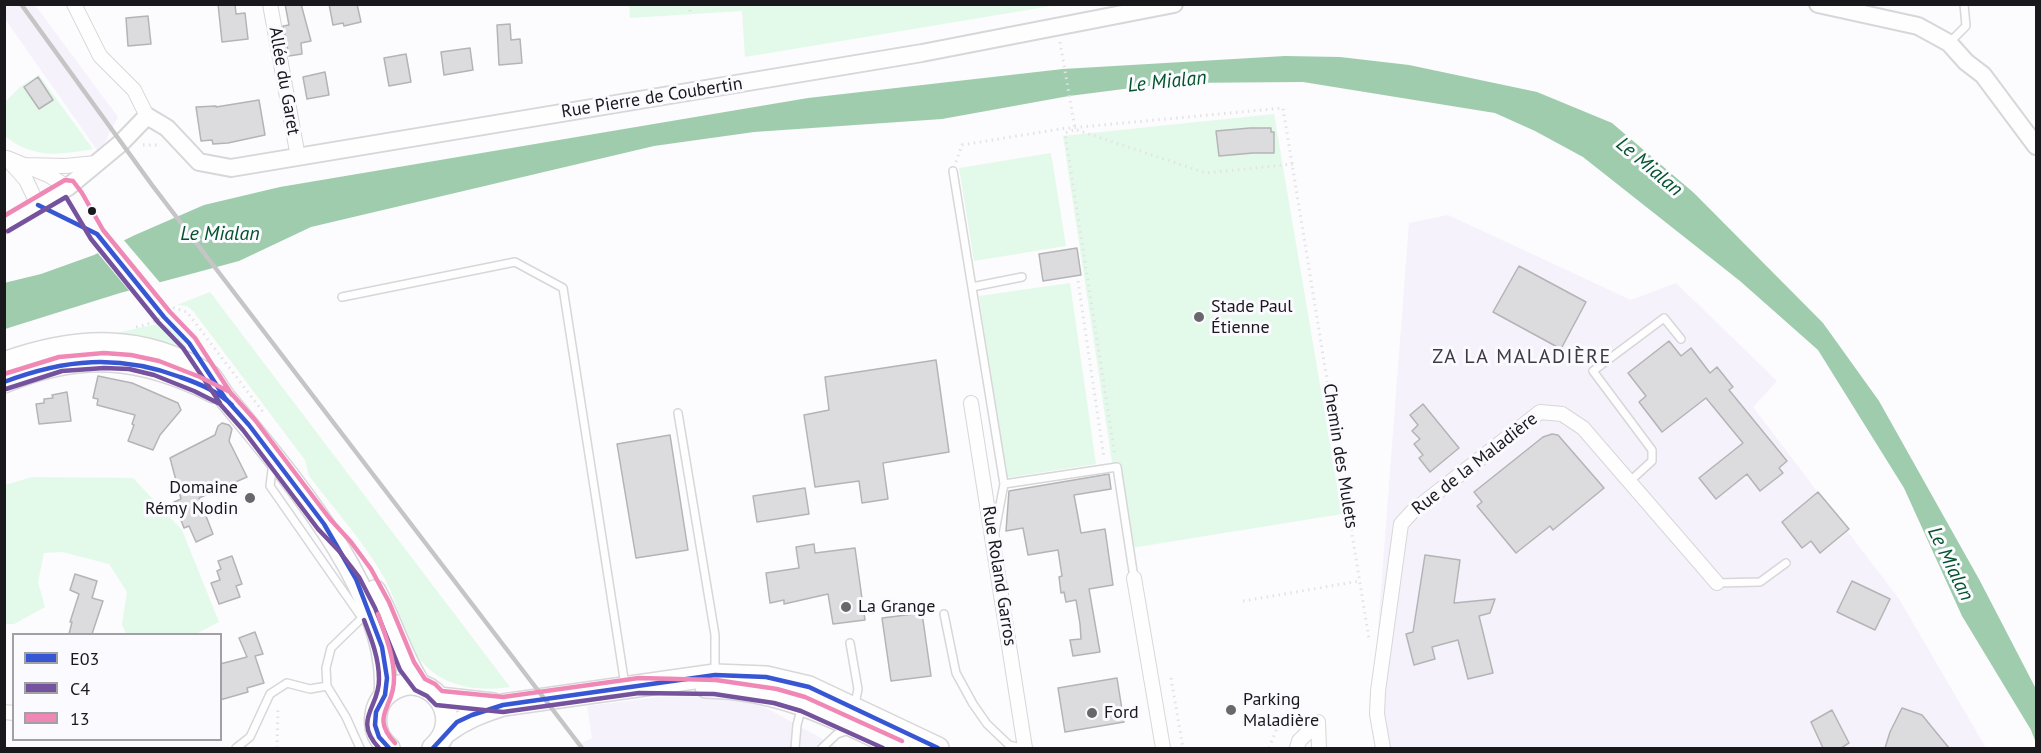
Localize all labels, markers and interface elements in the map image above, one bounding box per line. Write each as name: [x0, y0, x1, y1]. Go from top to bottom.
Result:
street label: Allée du Garet: [264, 25, 304, 137]
water label: Le Mialan: [1126, 66, 1208, 98]
street label: Rue Pierre de Coubertin: [560, 73, 744, 123]
water label: Le Mialan: [1611, 132, 1687, 202]
unlabelled marker: [86, 205, 98, 217]
water label: Le Mialan: [180, 222, 260, 246]
place label: Stade Paul Étienne: [1211, 296, 1293, 338]
marker: Stade Paul Étienne: [1192, 310, 1206, 324]
district label: ZA LA MALADIÈRE: [1432, 345, 1612, 369]
street label: Chemin des Mulets: [1318, 382, 1362, 530]
street label: Rue de la Maladière: [1408, 408, 1542, 520]
place label: Domaine Rémy Nodin: [145, 477, 238, 520]
marker: Domaine Rémy Nodin: [243, 491, 257, 505]
street label: Rue Roland Garros: [977, 504, 1021, 648]
water label: Le Mialan: [1922, 523, 1978, 605]
place label: La Grange: [858, 596, 935, 618]
marker: La Grange: [839, 600, 853, 614]
legend: [12, 633, 222, 741]
text: E03: [70, 647, 99, 670]
text: C4: [70, 677, 90, 700]
place label: Parking Maladière: [1243, 689, 1319, 732]
place label: Ford: [1104, 702, 1139, 724]
marker: Parking Maladière: [1224, 703, 1238, 717]
marker: Ford: [1085, 706, 1099, 720]
text: 13: [70, 707, 90, 730]

